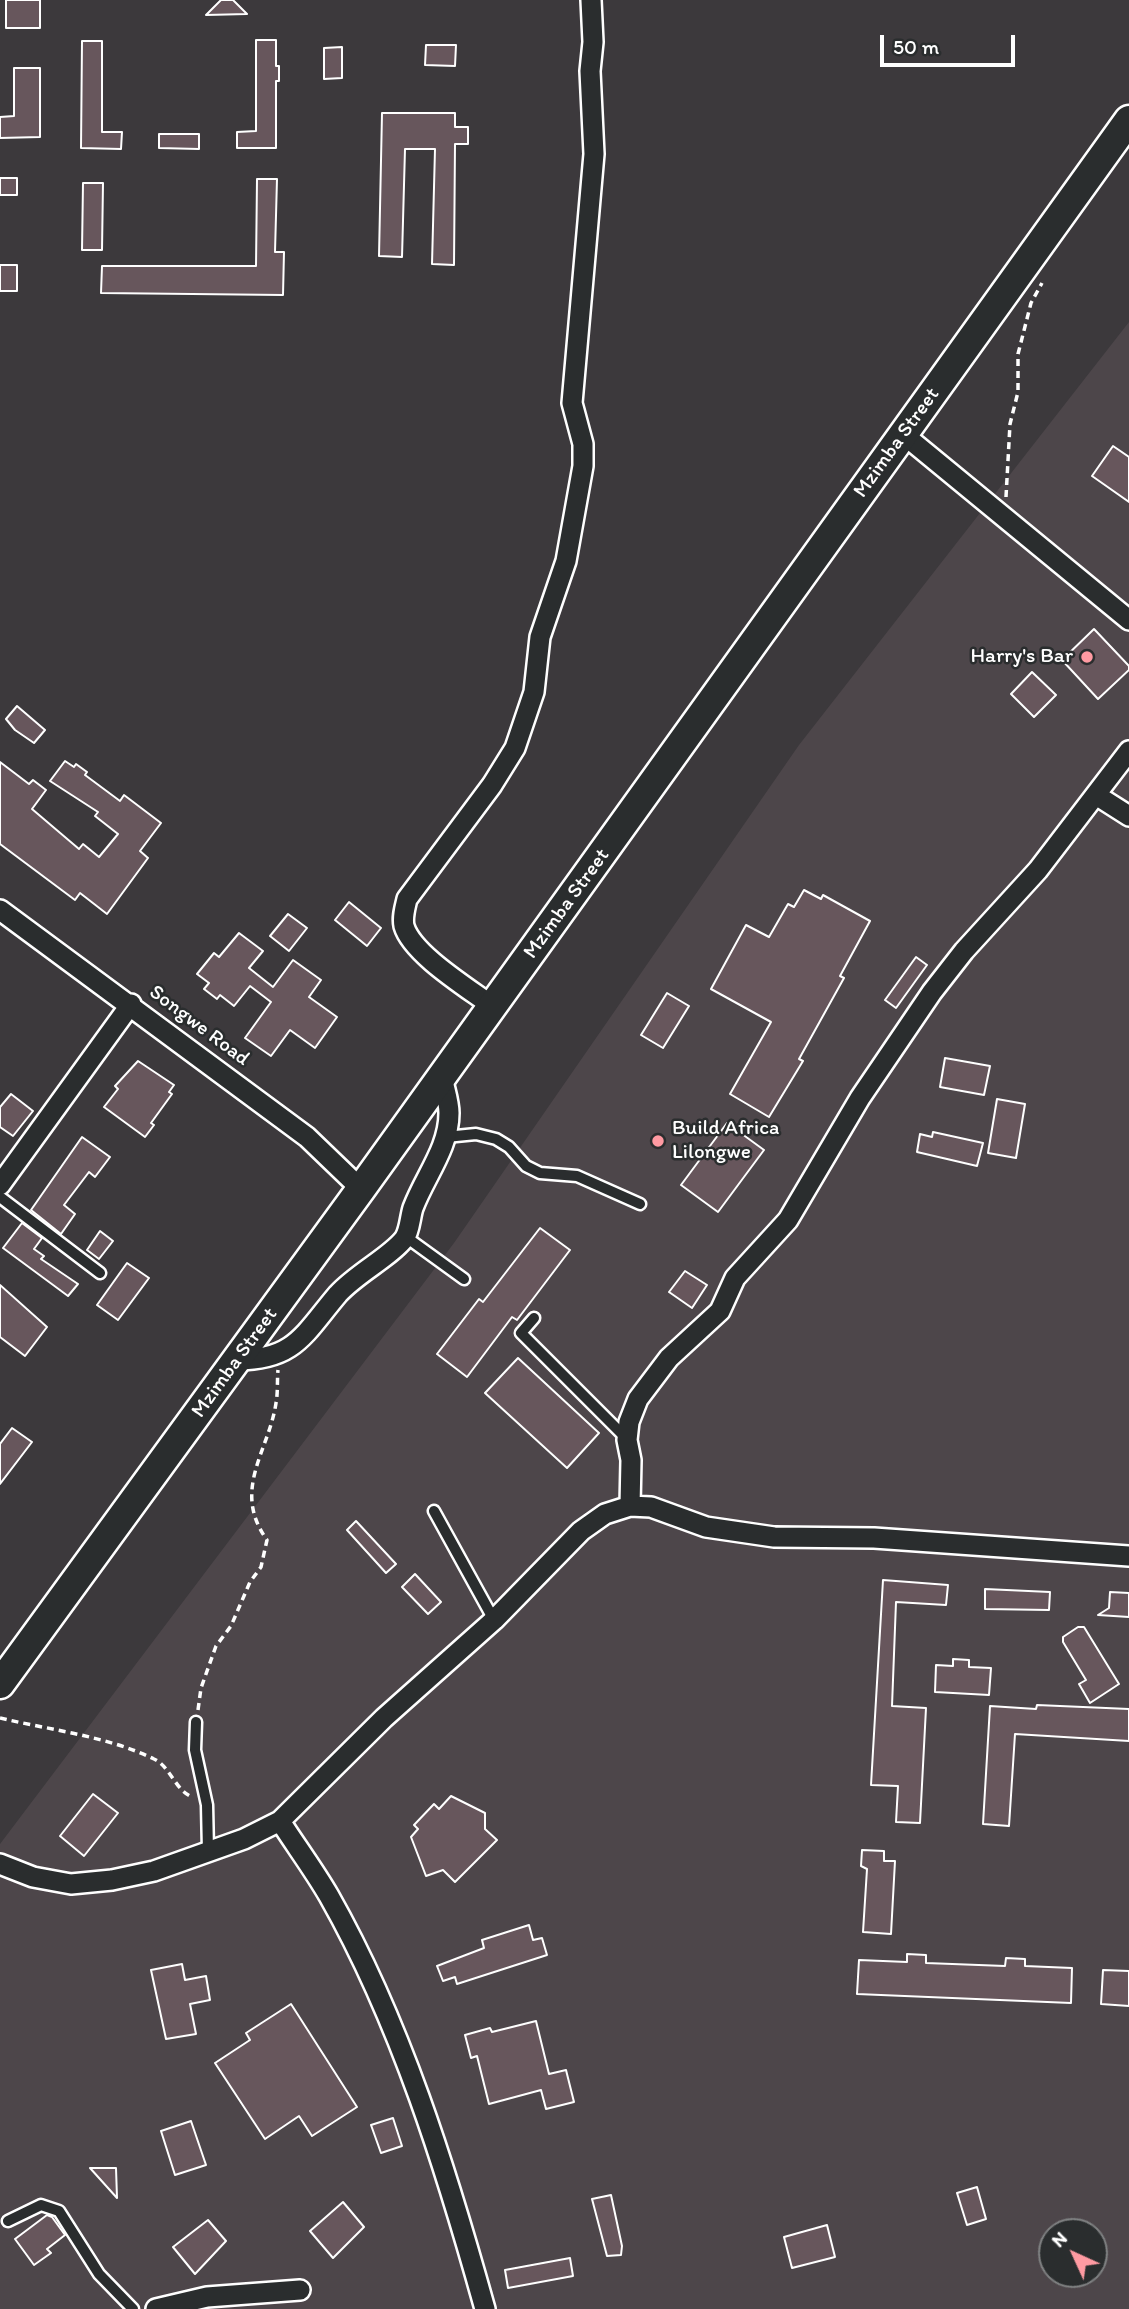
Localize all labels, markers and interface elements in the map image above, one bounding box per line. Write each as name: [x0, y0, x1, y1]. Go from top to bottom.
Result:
scale bar: [884, 21, 1019, 65]
text: 50 m: [893, 34, 939, 59]
street label: Mzimba Street: [849, 383, 945, 503]
place label: Harry's Bar: [970, 644, 1073, 670]
marker: Harry's Bar: [1079, 649, 1095, 665]
street label: Mzimba Street: [519, 844, 615, 964]
street label: Songwe Road: [144, 980, 254, 1072]
place label: Build Africa Lilongwe: [672, 1116, 779, 1166]
marker: Build Africa Lilongwe: [650, 1133, 666, 1149]
street label: Mzimba Street: [187, 1303, 283, 1423]
north arrow: [1038, 2218, 1108, 2288]
text: N: [1047, 2227, 1072, 2252]

